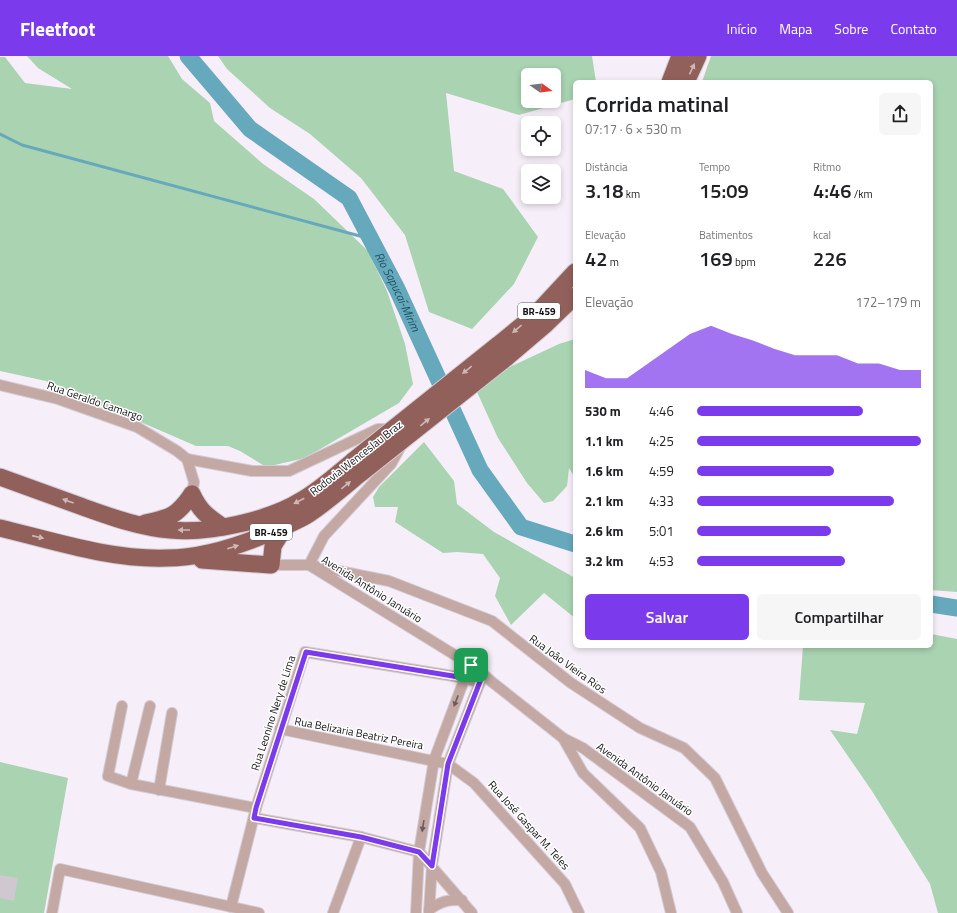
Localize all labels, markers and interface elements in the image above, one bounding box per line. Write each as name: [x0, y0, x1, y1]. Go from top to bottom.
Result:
text: Fleetfoot: [20, 14, 95, 43]
text: Início: [727, 18, 757, 39]
text: Mapa: [779, 18, 812, 39]
text: Sobre: [834, 18, 868, 39]
text: Contato: [890, 18, 937, 39]
one-way arrow: [689, 63, 695, 75]
north arrow: [521, 68, 561, 108]
map controls: [521, 68, 561, 204]
text: Corrida matinal: [585, 87, 729, 121]
button: share: [879, 93, 921, 135]
button: locate: [521, 116, 561, 156]
text: 07:17 · 6 × 530 m: [585, 119, 681, 139]
text: Distância: [585, 159, 628, 175]
text: Tempo: [699, 159, 730, 175]
text: Ritmo: [813, 159, 841, 175]
button: layers: [521, 164, 561, 204]
text: 3.18: [585, 175, 623, 206]
text: 15:09: [699, 175, 749, 206]
text: 4:46: [813, 175, 851, 206]
text: km: [623, 186, 640, 202]
text: /km: [851, 186, 873, 202]
text: Elevação: [585, 227, 626, 243]
text: Batimentos: [699, 227, 753, 243]
text: kcal: [813, 227, 831, 243]
text: 42: [585, 243, 607, 274]
text: 169: [699, 243, 733, 274]
text: 226: [813, 243, 847, 274]
water label: Rio Sapucaí-Mirim: [370, 248, 426, 335]
text: m: [607, 254, 619, 270]
text: bpm: [733, 254, 756, 270]
text: Elevação: [585, 292, 633, 312]
text: 172–179 m: [855, 292, 921, 312]
road number: BR-459: [518, 303, 560, 319]
one-way arrow: [512, 325, 523, 334]
one-way arrow: [462, 365, 473, 374]
street label: Rua Geraldo Camargo: [45, 377, 145, 425]
text: 530 m: [585, 401, 621, 421]
text: 4:46: [649, 401, 674, 421]
street label: Rodovia Wenceslau Braz: [306, 417, 406, 499]
one-way arrow: [419, 418, 430, 427]
text: 1.1 km: [585, 431, 623, 451]
text: 4:25: [649, 431, 674, 451]
text: 1.6 km: [585, 461, 623, 481]
text: 4:59: [649, 461, 674, 481]
one-way arrow: [341, 481, 352, 489]
text: 2.1 km: [585, 491, 623, 511]
text: 4:33: [649, 491, 674, 511]
one-way arrow: [61, 498, 73, 504]
one-way arrow: [294, 498, 305, 505]
text: 2.6 km: [585, 521, 623, 541]
text: 5:01: [649, 521, 674, 541]
road number: BR-459: [250, 524, 292, 540]
one-way arrow: [178, 527, 190, 534]
one-way arrow: [32, 534, 44, 540]
one-way arrow: [228, 543, 240, 549]
text: 3.2 km: [585, 551, 623, 571]
text: 4:53: [649, 551, 674, 571]
street label: Avenida Antônio Januário: [319, 552, 425, 627]
button: Salvar: [585, 594, 749, 640]
button: Compartilhar: [757, 594, 921, 640]
street label: Rua João Vieira Rios: [526, 631, 610, 697]
pin: [454, 648, 488, 682]
street label: Rua Leonino Nery de Lima: [247, 653, 299, 773]
icon: arrive: [460, 654, 482, 676]
one-way arrow: [453, 695, 459, 707]
street label: Rua Belizaria Beatriz Pereira: [293, 713, 425, 753]
street label: Avenida Antônio Januário: [593, 738, 697, 820]
street label: Rua José Gaspar M. Teles: [485, 777, 573, 873]
one-way arrow: [420, 820, 426, 832]

